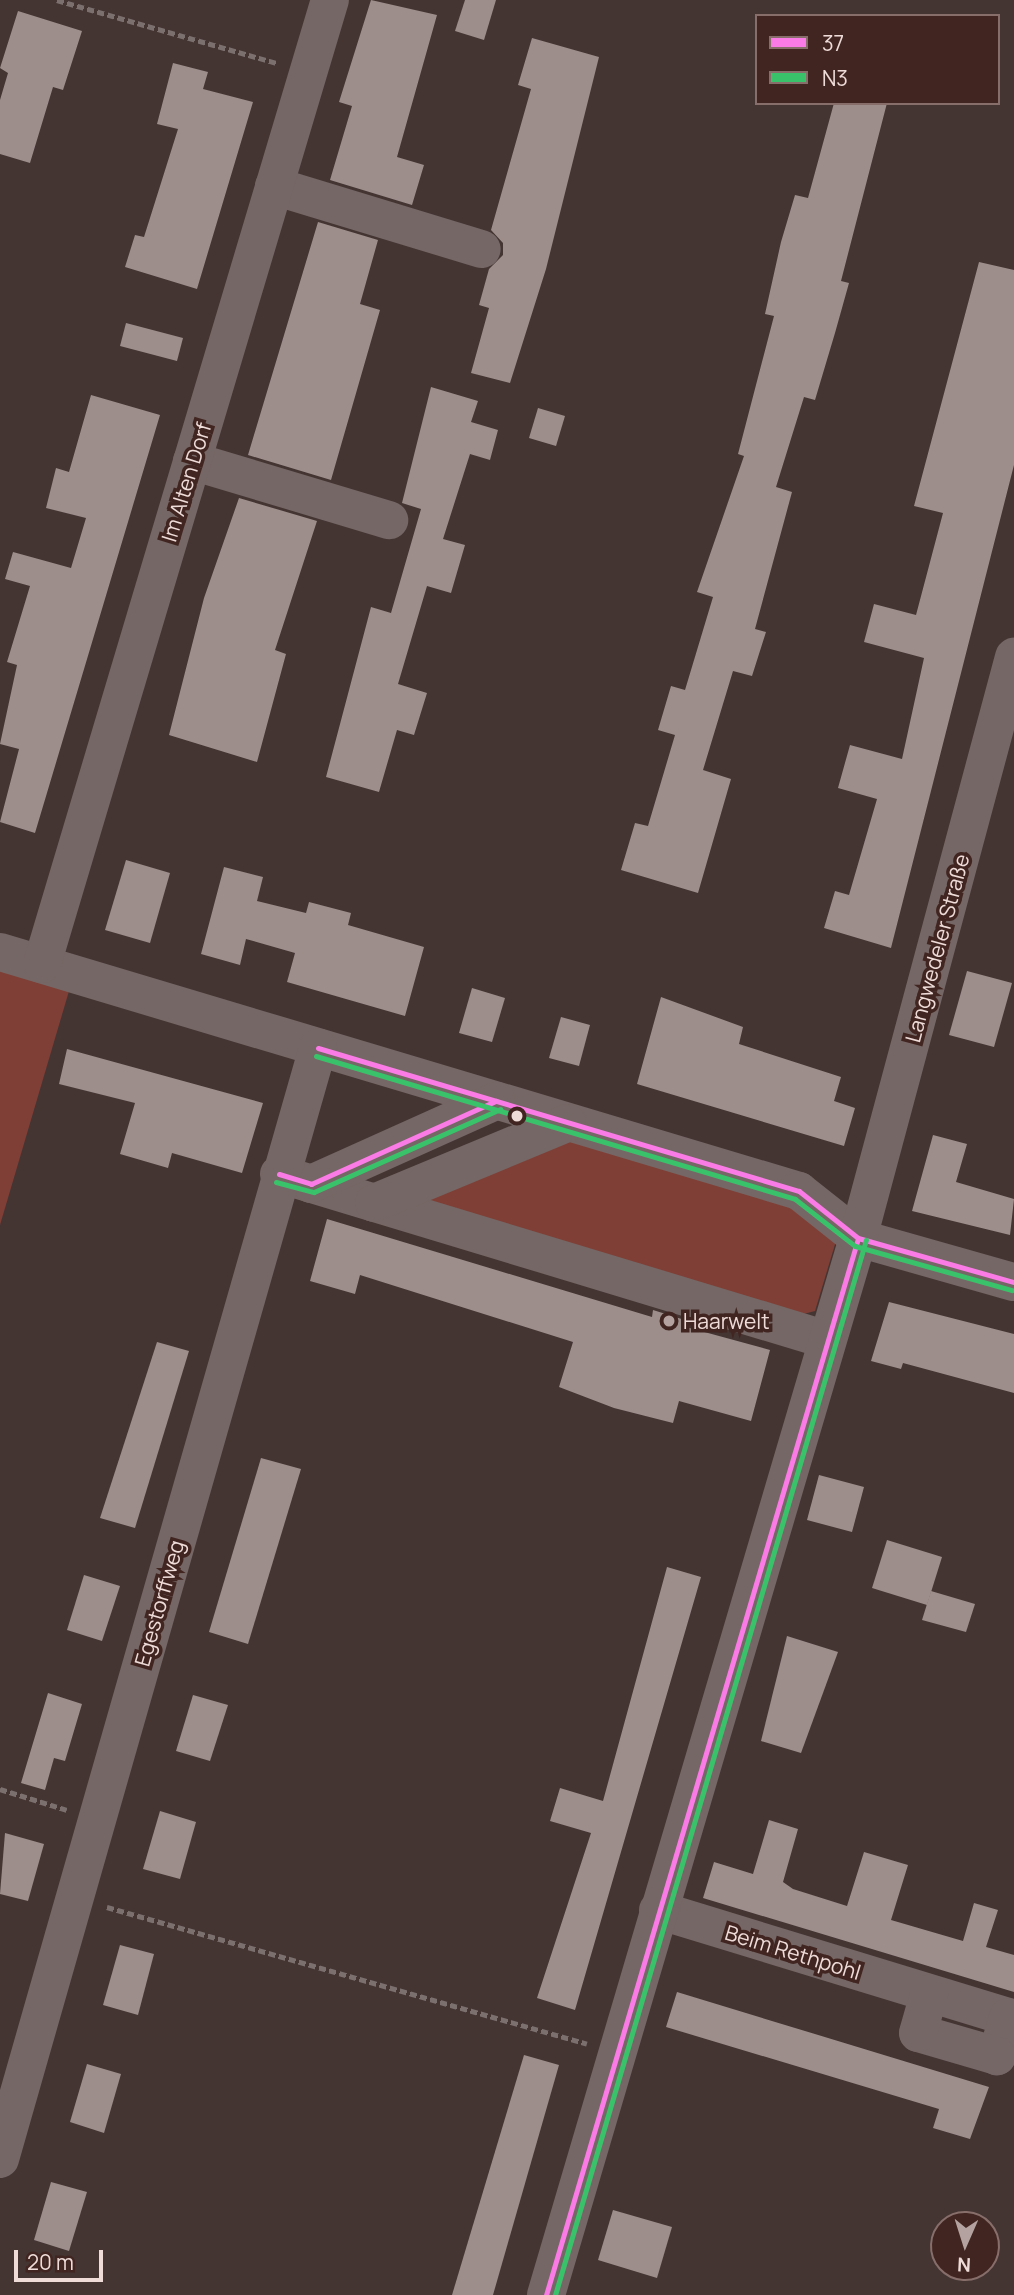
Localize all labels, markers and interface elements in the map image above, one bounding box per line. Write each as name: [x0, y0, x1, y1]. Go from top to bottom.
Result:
legend: [755, 14, 1000, 105]
text: 37: [822, 29, 844, 57]
text: N3: [822, 64, 848, 92]
street label: Im Alten Dorf: [156, 419, 216, 545]
street label: Langwedeler Straße: [900, 851, 974, 1045]
unlabelled marker: [510, 1109, 524, 1123]
place label: Haarwelt: [683, 1308, 770, 1334]
marker: Haarwelt: [661, 1313, 677, 1329]
street label: Egestorffweg: [129, 1537, 189, 1669]
street label: Beim Rethpohl: [722, 1919, 864, 1985]
north arrow: [930, 2211, 1000, 2281]
scale bar: [18, 2236, 107, 2280]
text: 20 m: [27, 2248, 74, 2276]
text: N: [957, 2252, 972, 2278]

